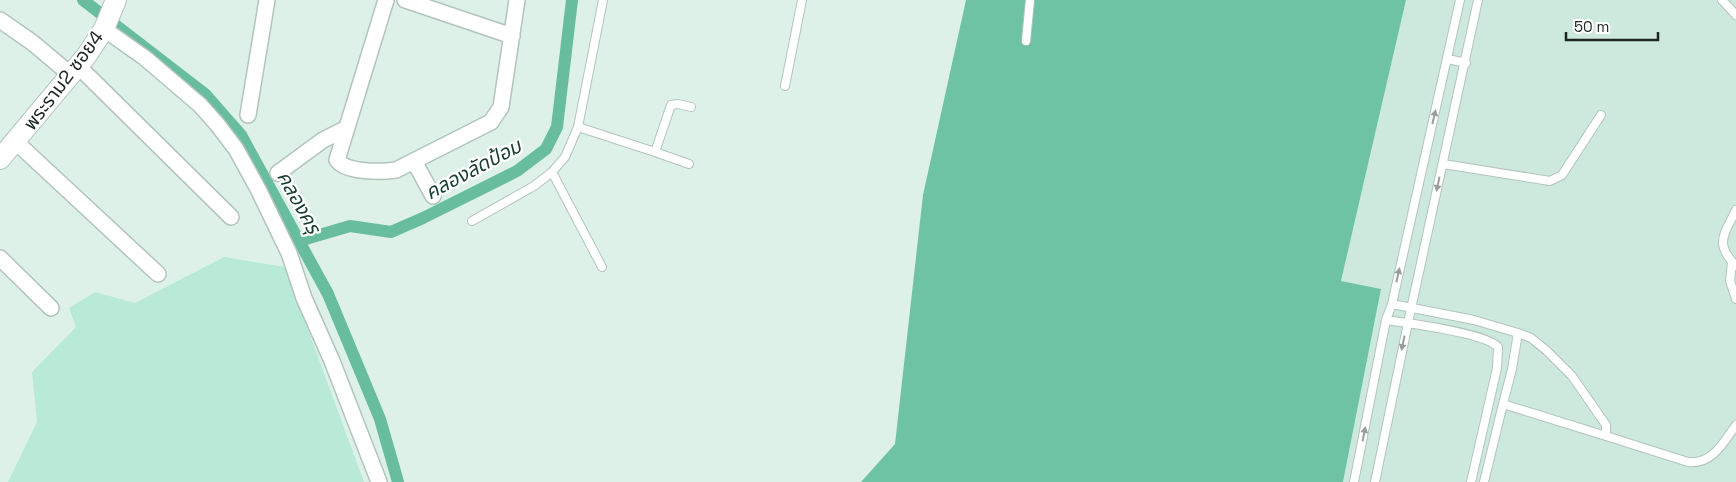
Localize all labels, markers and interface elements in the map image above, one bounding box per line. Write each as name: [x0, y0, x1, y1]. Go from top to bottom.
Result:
scale bar: [1566, 10, 1658, 42]
text: 50 m: [1574, 17, 1609, 36]
street label: พระราม2 ซอย4: [18, 25, 109, 135]
one-way arrow: [1430, 110, 1438, 125]
water label: คลองลัดป้อม: [420, 132, 527, 205]
water label: คลองครุ: [271, 166, 327, 239]
one-way arrow: [1434, 177, 1442, 193]
one-way arrow: [1394, 268, 1402, 283]
one-way arrow: [1399, 336, 1407, 352]
one-way arrow: [1360, 426, 1368, 442]

